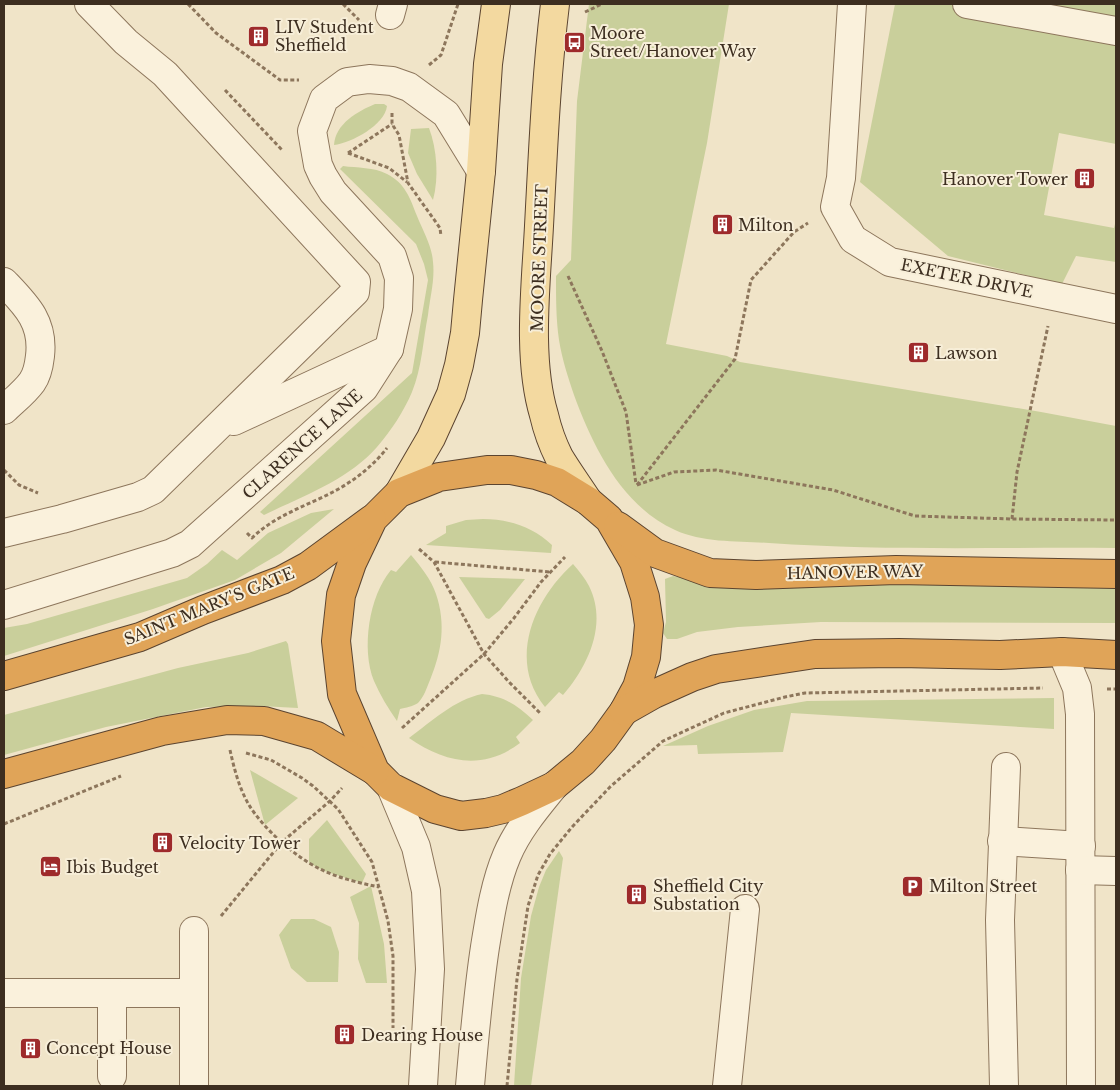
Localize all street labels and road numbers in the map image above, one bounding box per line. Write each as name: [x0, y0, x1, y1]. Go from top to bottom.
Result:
street label: MOORE STREET: [526, 184, 552, 332]
street label: EXETER DRIVE: [899, 254, 1035, 302]
street label: CLARENCE LANE: [238, 385, 366, 503]
street label: HANOVER WAY: [786, 561, 924, 583]
street label: SAINT MARY'S GATE: [121, 563, 297, 649]

